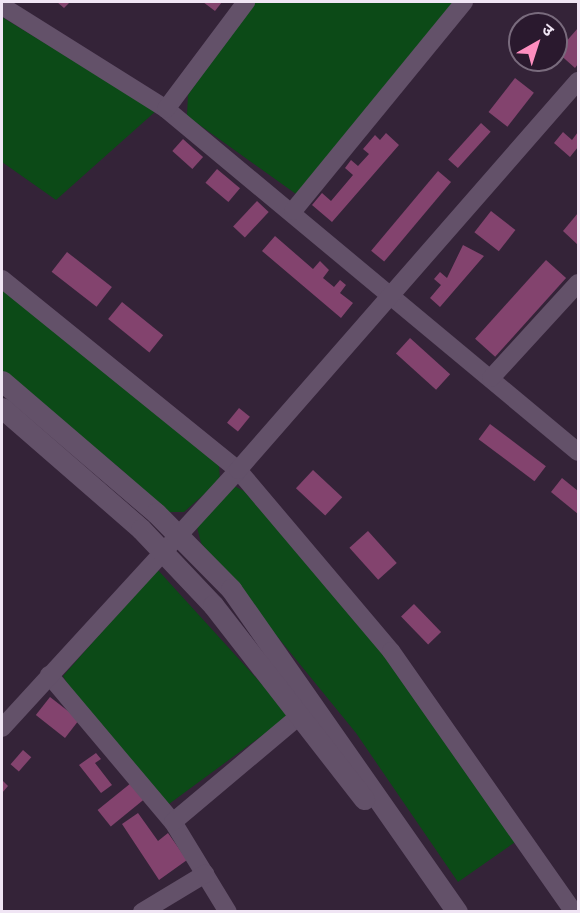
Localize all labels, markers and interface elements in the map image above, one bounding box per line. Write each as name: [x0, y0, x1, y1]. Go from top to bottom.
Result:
north arrow: [508, 12, 568, 72]
text: उ: [538, 18, 559, 41]

